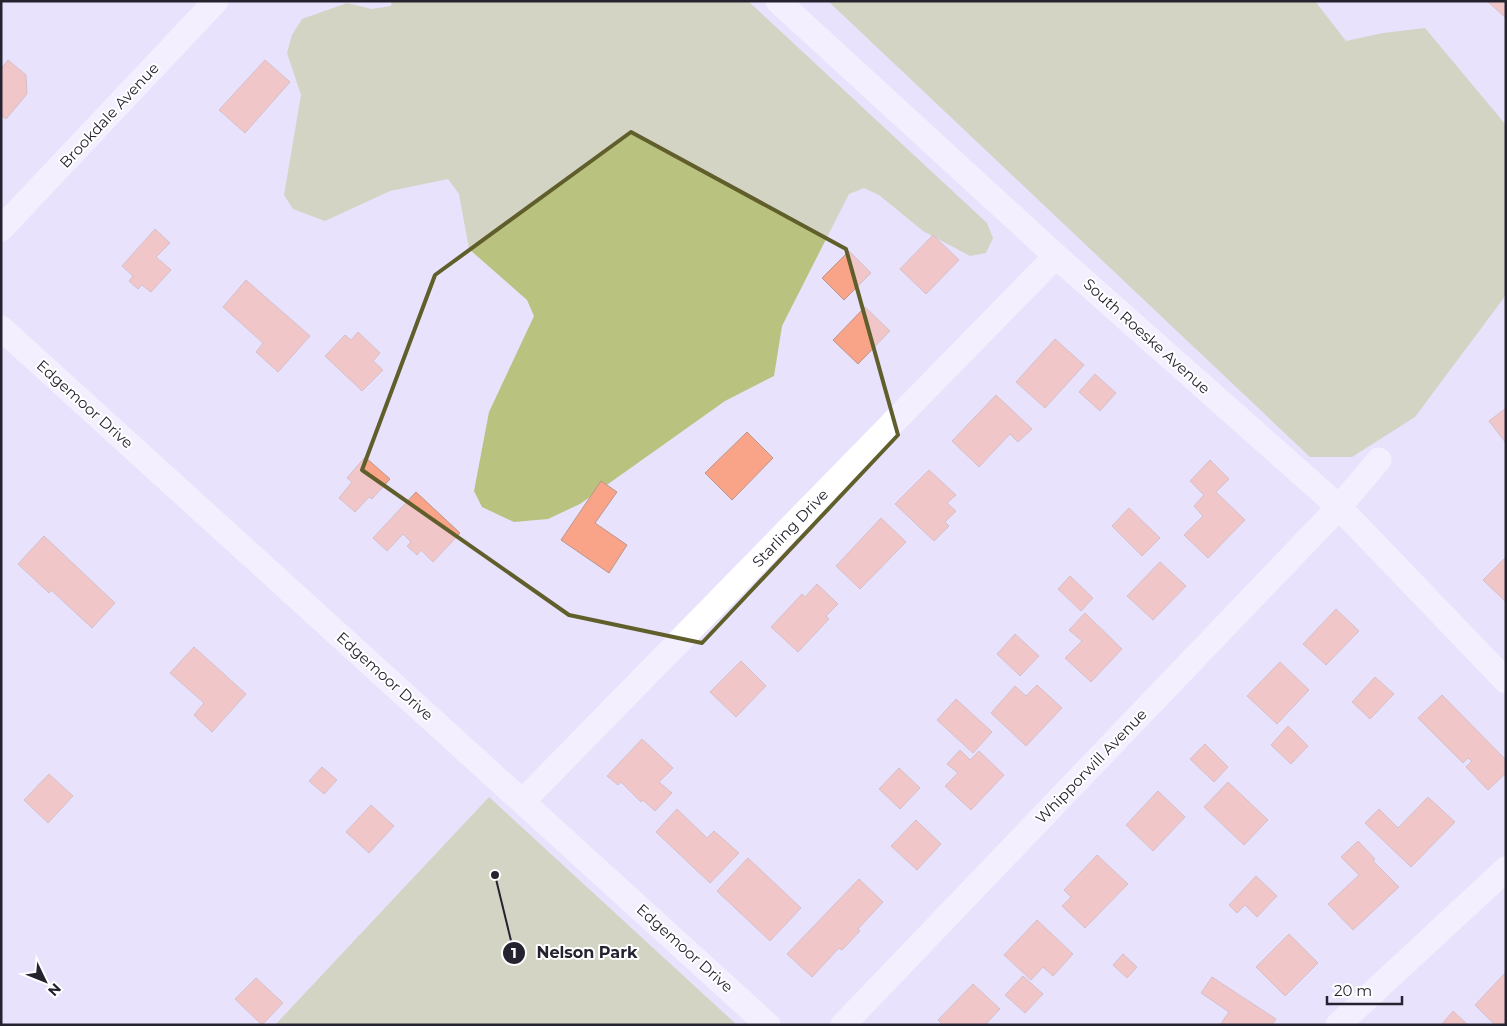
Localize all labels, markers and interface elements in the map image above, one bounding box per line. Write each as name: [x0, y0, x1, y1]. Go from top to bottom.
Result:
street label: Brookdale Avenue: [55, 58, 163, 172]
street label: South Roeske Avenue: [1080, 274, 1214, 398]
street label: Edgemoor Drive: [33, 356, 137, 452]
street label: Starling Drive: [748, 485, 832, 571]
street label: Edgemoor Drive: [333, 628, 437, 724]
street label: Whipporwill Avenue: [1031, 705, 1151, 827]
street label: Edgemoor Drive: [633, 900, 737, 996]
callout: Nelson Park: [501, 937, 647, 968]
text: 1: [511, 943, 517, 962]
text: Nelson Park: [536, 943, 638, 962]
north arrow: [20, 956, 70, 1006]
scale bar: [1327, 974, 1402, 1006]
text: N: [44, 980, 65, 1000]
text: 20 m: [1334, 981, 1372, 1000]

